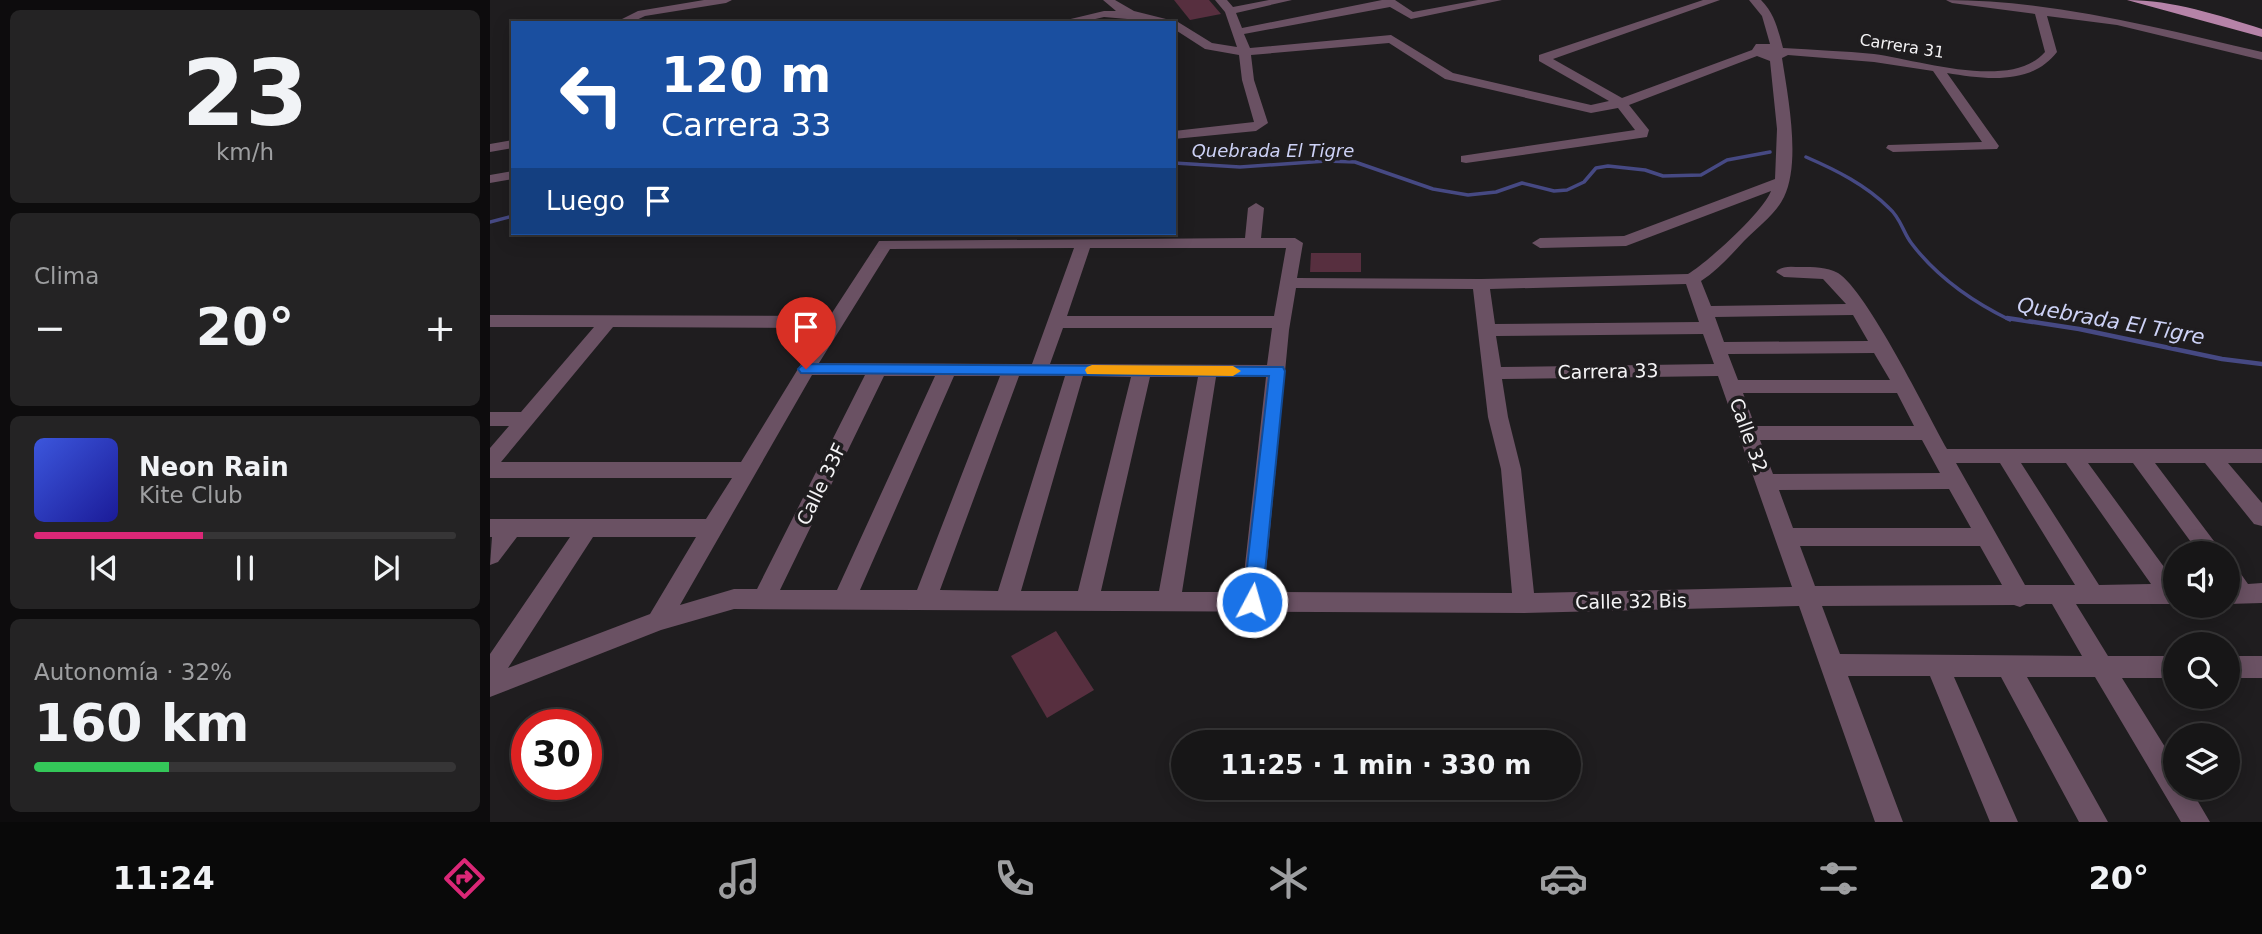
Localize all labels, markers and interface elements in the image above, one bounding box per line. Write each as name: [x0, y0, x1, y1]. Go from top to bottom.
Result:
street label: Carrera 31: [1858, 30, 1946, 62]
text: 23: [182, 41, 308, 146]
text: 120 m: [661, 47, 831, 104]
icon: left: [546, 49, 637, 140]
text: Carrera 33: [661, 106, 831, 144]
text: km/h: [216, 139, 274, 165]
water label: Quebrada El Tigre: [1192, 140, 1354, 161]
icon: arrive: [639, 182, 677, 220]
text: Luego: [546, 186, 625, 216]
text: Clima: [34, 263, 99, 289]
water label: Quebrada El Tigre: [2015, 293, 2207, 349]
text: 20°: [196, 297, 294, 357]
pin: [776, 297, 836, 369]
text: −: [34, 306, 66, 350]
text: +: [424, 306, 456, 350]
icon: arrive: [787, 308, 825, 346]
street label: Carrera 33: [1557, 359, 1659, 383]
street label: Calle 32: [1725, 395, 1773, 475]
street label: Calle 33F: [792, 439, 850, 529]
text: Neon Rain: [139, 452, 289, 482]
text: Kite Club: [139, 482, 243, 508]
map controls: [2163, 541, 2240, 800]
button: sound: [2163, 541, 2240, 618]
icon: previous: [85, 549, 123, 587]
icon: pause: [226, 549, 264, 587]
icon: next: [367, 549, 405, 587]
position arrow: [1215, 565, 1289, 639]
street label: Calle 32 Bis: [1575, 589, 1687, 613]
button: search: [2163, 632, 2240, 709]
text: Autonomía · 32%: [34, 659, 232, 685]
text: 160 km: [34, 693, 249, 753]
speed limit sign: 30: [511, 709, 602, 800]
button: layers: [2163, 723, 2240, 800]
text: 11:25 · 1 min · 330 m: [1221, 750, 1531, 780]
icon: directions: [440, 854, 489, 903]
icon: music: [715, 854, 764, 903]
icon: phone: [990, 854, 1039, 903]
icon: climate: [1264, 854, 1313, 903]
icon: car: [1539, 854, 1588, 903]
icon: filters: [1814, 854, 1863, 903]
text: 11:24: [113, 859, 215, 897]
text: 20°: [2089, 859, 2149, 897]

